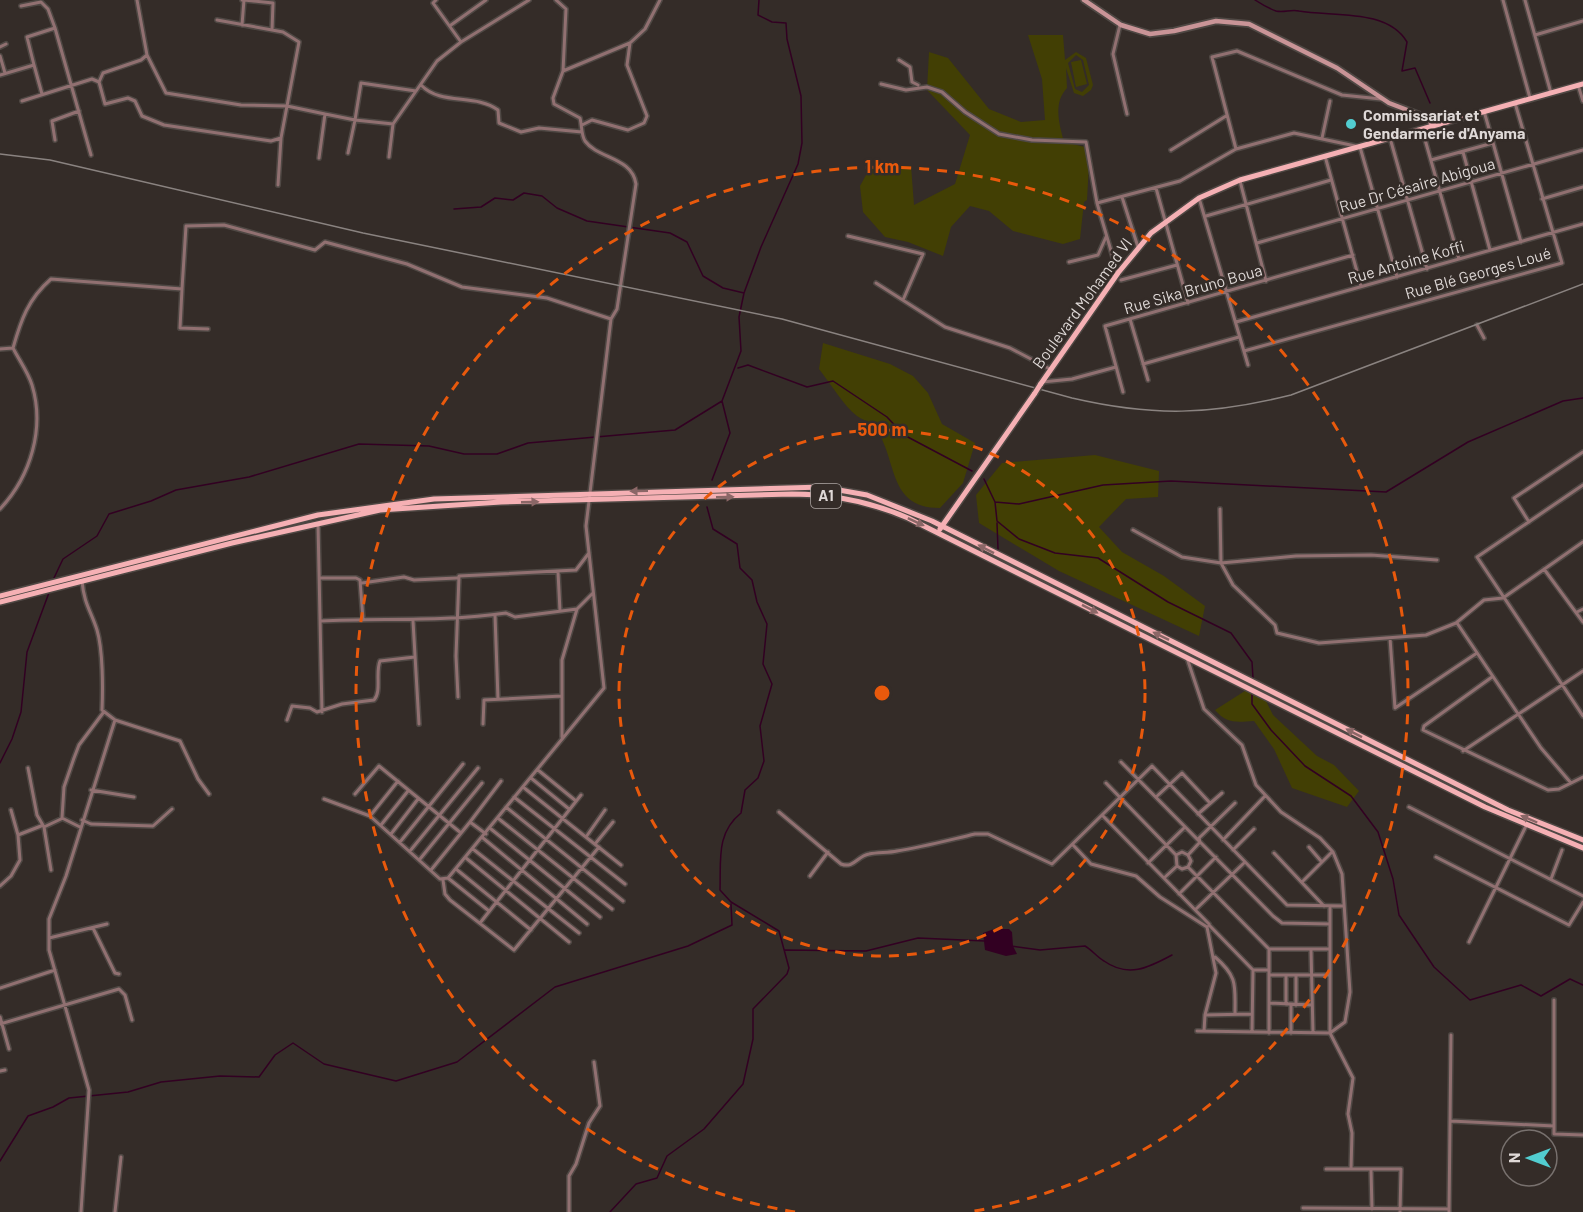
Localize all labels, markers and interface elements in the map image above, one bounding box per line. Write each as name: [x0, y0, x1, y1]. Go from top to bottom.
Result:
place label: Commissariat et Gendarmerie d'Anyama: [1363, 105, 1525, 142]
marker: Commissariat et Gendarmerie d'Anyama: [1344, 117, 1358, 131]
street label: Rue Dr Césaire Abigoua: [1337, 153, 1497, 216]
text: 1 km: [865, 155, 899, 177]
street label: Boulevard Mohamed VI: [1028, 234, 1135, 372]
street label: Rue Antoine Koffi: [1345, 236, 1466, 287]
street label: Rue Blé Georges Loué: [1403, 243, 1553, 302]
street label: Rue Sika Bruno Boua: [1121, 260, 1264, 317]
text: 500 m: [858, 418, 906, 440]
road number: A1: [811, 484, 841, 508]
one-way arrow: [629, 486, 648, 496]
one-way arrow: [716, 493, 735, 502]
one-way arrow: [521, 498, 540, 507]
one-way arrow: [907, 517, 924, 526]
one-way arrow: [977, 544, 994, 554]
one-way arrow: [1082, 604, 1099, 614]
one-way arrow: [1152, 631, 1169, 641]
centre of rings: [872, 683, 892, 703]
one-way arrow: [1345, 728, 1362, 737]
one-way arrow: [1519, 814, 1537, 824]
north arrow: [1499, 1128, 1559, 1188]
text: N: [1504, 1153, 1523, 1163]

